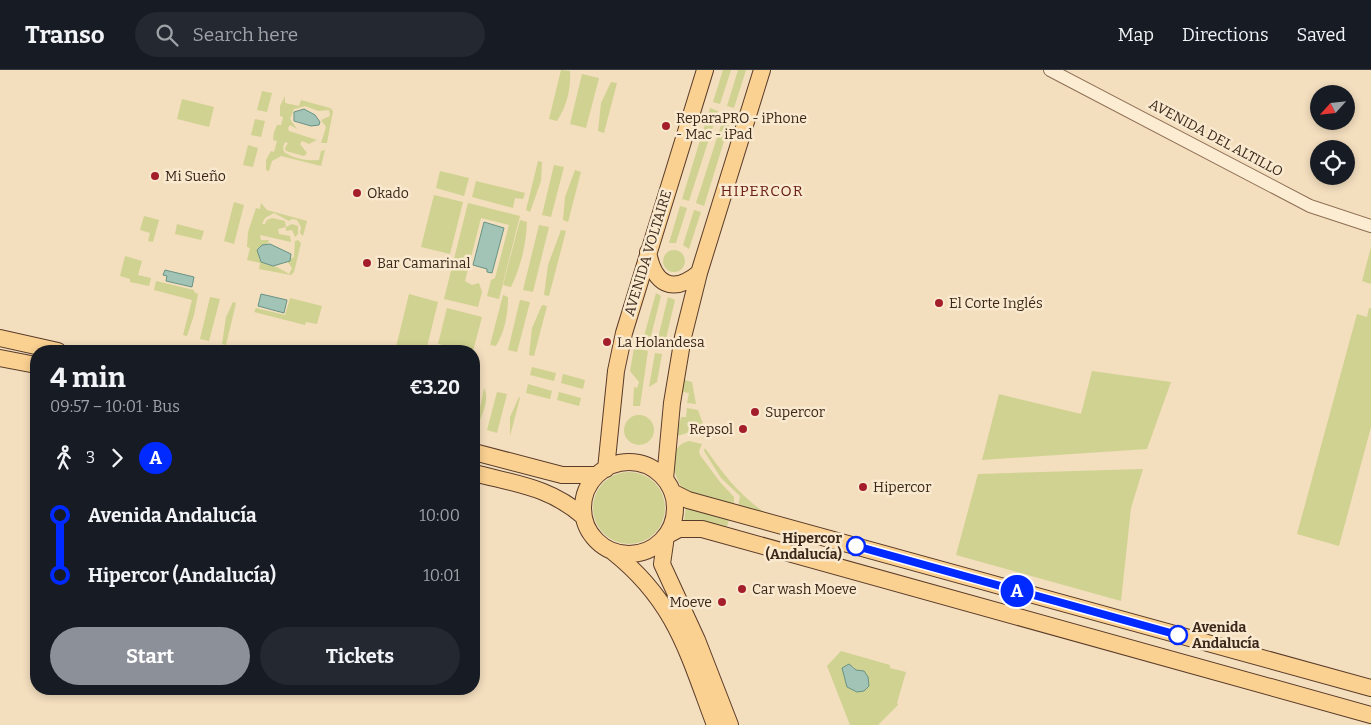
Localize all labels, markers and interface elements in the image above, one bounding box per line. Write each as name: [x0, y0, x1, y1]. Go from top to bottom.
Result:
search box: [135, 12, 485, 57]
text: Transo: [25, 21, 105, 49]
icon: search: [153, 21, 181, 49]
text: Search here: [193, 23, 298, 46]
text: Map: [1118, 24, 1154, 46]
text: Directions: [1182, 24, 1269, 46]
text: Saved: [1297, 24, 1346, 46]
north arrow: [1310, 85, 1355, 130]
map controls: [1310, 85, 1355, 185]
street label: AVENIDA DEL ALTILLO: [1146, 96, 1286, 180]
place label: ReparaPRO - iPhone - Mac - iPad: [676, 110, 807, 143]
marker: ReparaPRO - iPhone - Mac - iPad: [660, 120, 672, 132]
button: locate: [1310, 140, 1355, 185]
place label: Mi Sueño: [165, 168, 226, 185]
marker: Mi Sueño: [149, 170, 161, 182]
district label: HIPERCOR: [720, 182, 804, 200]
place label: Okado: [367, 185, 409, 202]
marker: Okado: [351, 187, 363, 199]
street label: AVENIDA VOLTAIRE: [621, 188, 675, 318]
place label: Bar Camarinal: [377, 255, 471, 272]
marker: Bar Camarinal: [361, 257, 373, 269]
place label: El Corte Inglés: [949, 295, 1043, 312]
marker: El Corte Inglés: [933, 297, 945, 309]
place label: La Holandesa: [617, 334, 705, 351]
marker: La Holandesa: [601, 336, 613, 348]
text: 4 min: [50, 361, 126, 394]
text: €3.20: [409, 376, 460, 399]
text: 09:57 – 10:01 · Bus: [50, 397, 180, 416]
place label: Supercor: [765, 404, 825, 421]
marker: Supercor: [749, 406, 761, 418]
place label: Repsol: [689, 421, 733, 438]
marker: Repsol: [737, 423, 749, 435]
icon: walk: [50, 444, 78, 472]
icon: forward: [103, 444, 131, 472]
text: A: [149, 447, 162, 469]
text: 3: [86, 448, 95, 467]
place label: Hipercor: [873, 479, 931, 496]
marker: Hipercor: [857, 481, 869, 493]
text: Avenida Andalucía: [88, 504, 257, 527]
text: 10:00: [419, 506, 460, 525]
place label: Hipercor (Andalucía): [766, 530, 842, 563]
marker: Hipercor (Andalucía): [846, 536, 866, 556]
text: Hipercor (Andalucía): [88, 564, 276, 587]
text: 10:01: [423, 566, 460, 585]
line badge: A: [1001, 575, 1033, 607]
text: A: [1011, 580, 1023, 602]
place label: Car wash Moeve: [752, 581, 857, 598]
marker: Car wash Moeve: [736, 583, 748, 595]
place label: Moeve: [670, 594, 712, 611]
marker: Moeve: [716, 596, 728, 608]
place label: Avenida Andalucía: [1192, 619, 1260, 652]
marker: Avenida Andalucía: [1168, 625, 1188, 645]
button: Start: [50, 627, 250, 685]
button: Tickets: [260, 627, 460, 685]

